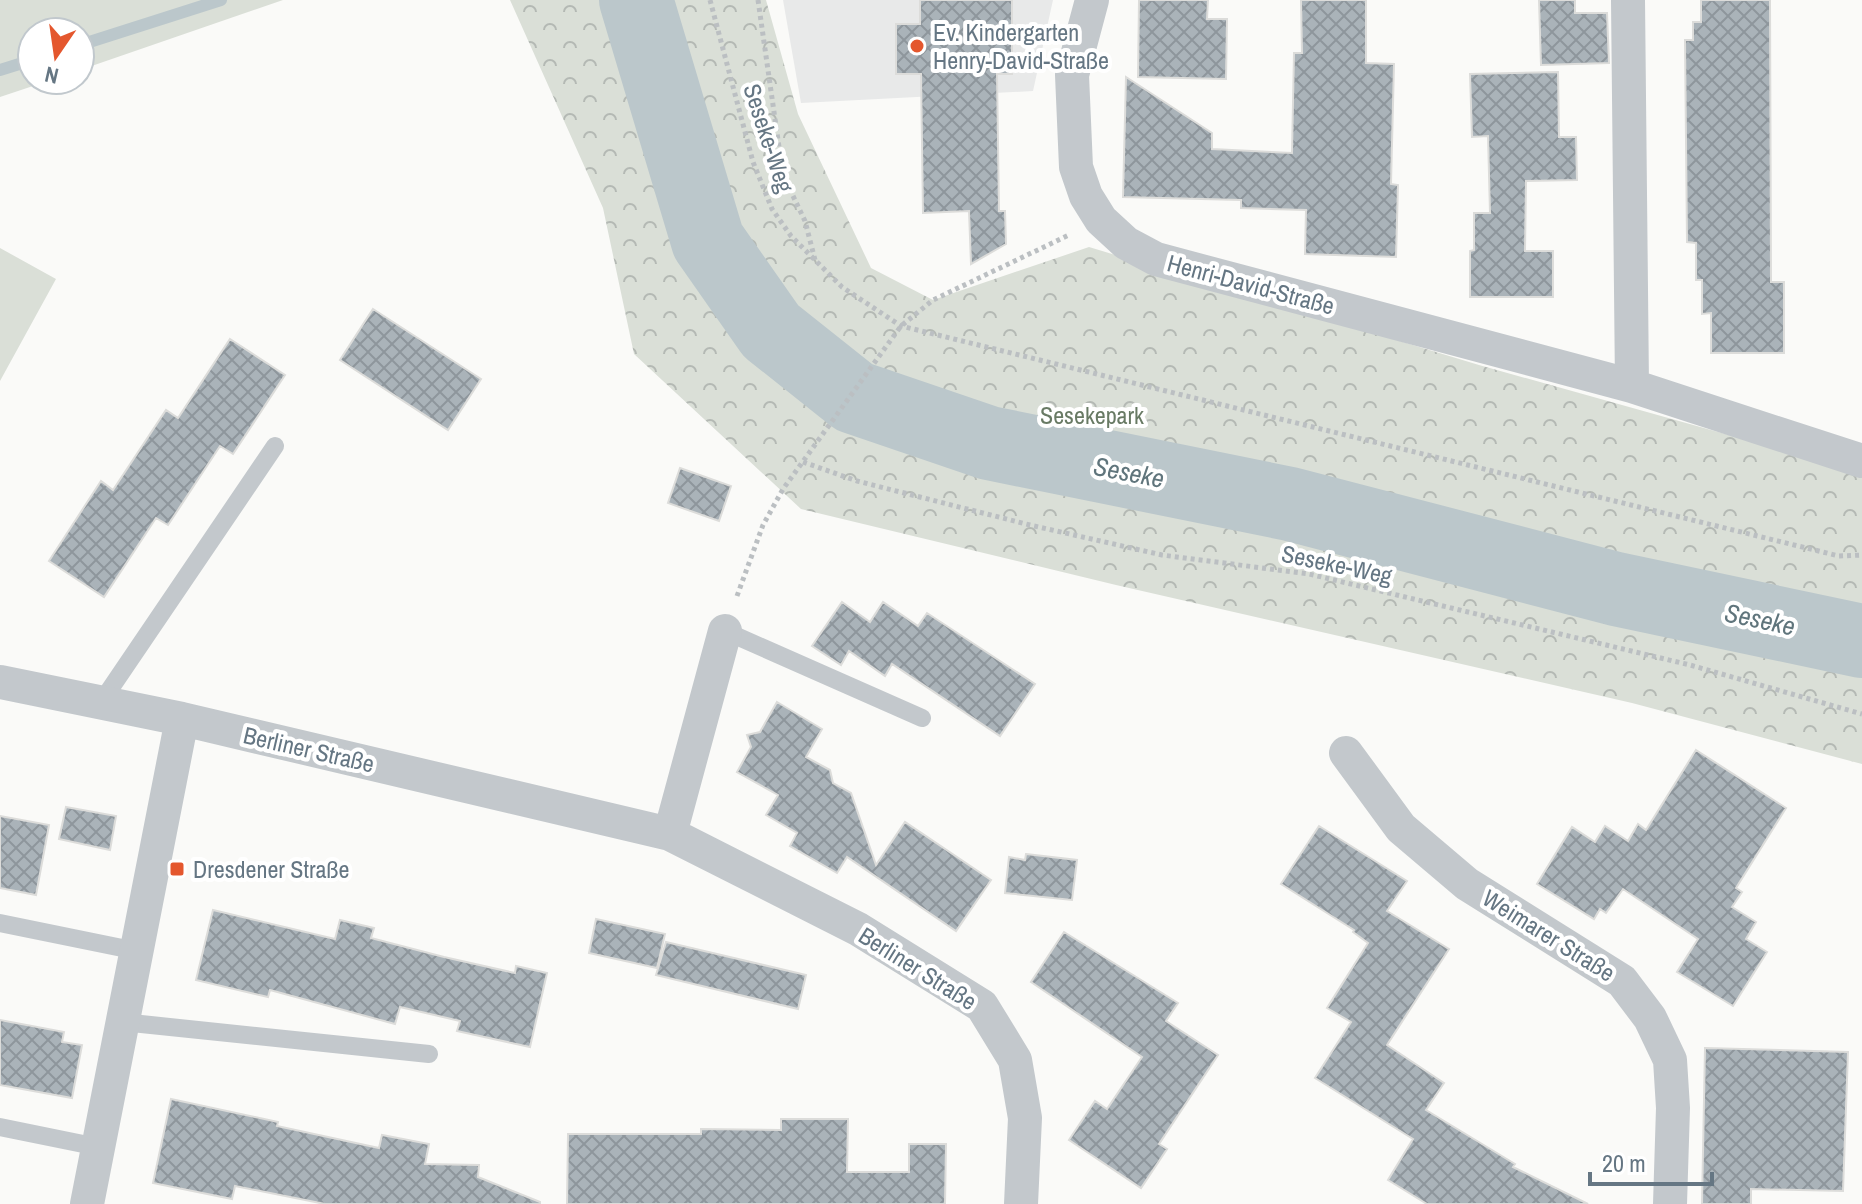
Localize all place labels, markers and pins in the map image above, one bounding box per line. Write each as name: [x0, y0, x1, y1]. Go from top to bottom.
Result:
place label: Ev. Kindergarten Henry-David-Straße: [933, 16, 1109, 76]
marker: Ev. Kindergarten Henry-David-Straße: [908, 37, 926, 55]
place label: Dresdener Straße: [193, 853, 349, 885]
marker: Dresdener Straße: [168, 860, 186, 878]

